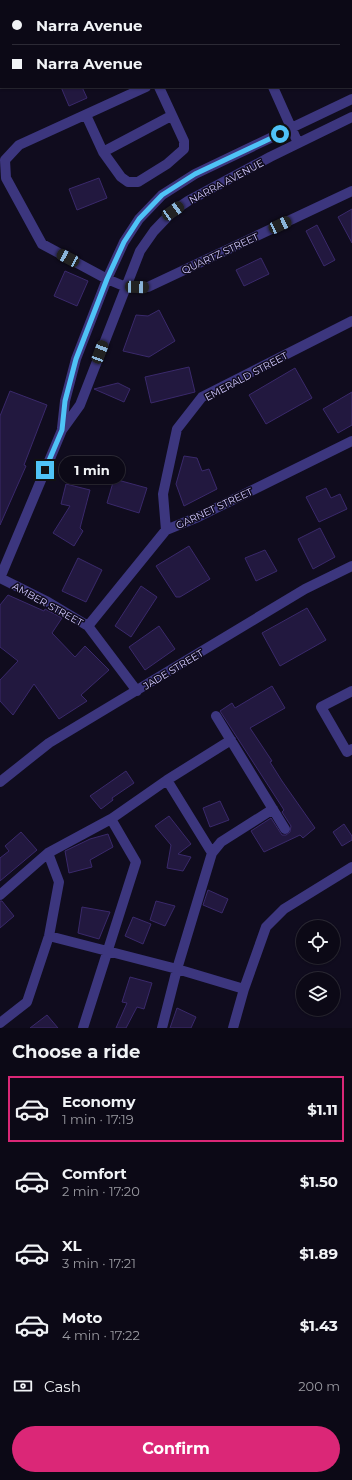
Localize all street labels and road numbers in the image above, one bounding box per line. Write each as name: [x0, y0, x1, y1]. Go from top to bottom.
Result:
street label: NARRA AVENUE: [187, 156, 266, 207]
street label: QUARTZ STREET: [180, 230, 261, 277]
street label: EMERALD STREET: [202, 349, 290, 404]
street label: GARNET STREET: [174, 485, 255, 532]
street label: AMBER STREET: [10, 580, 86, 629]
street label: JADE STREET: [140, 646, 206, 693]

